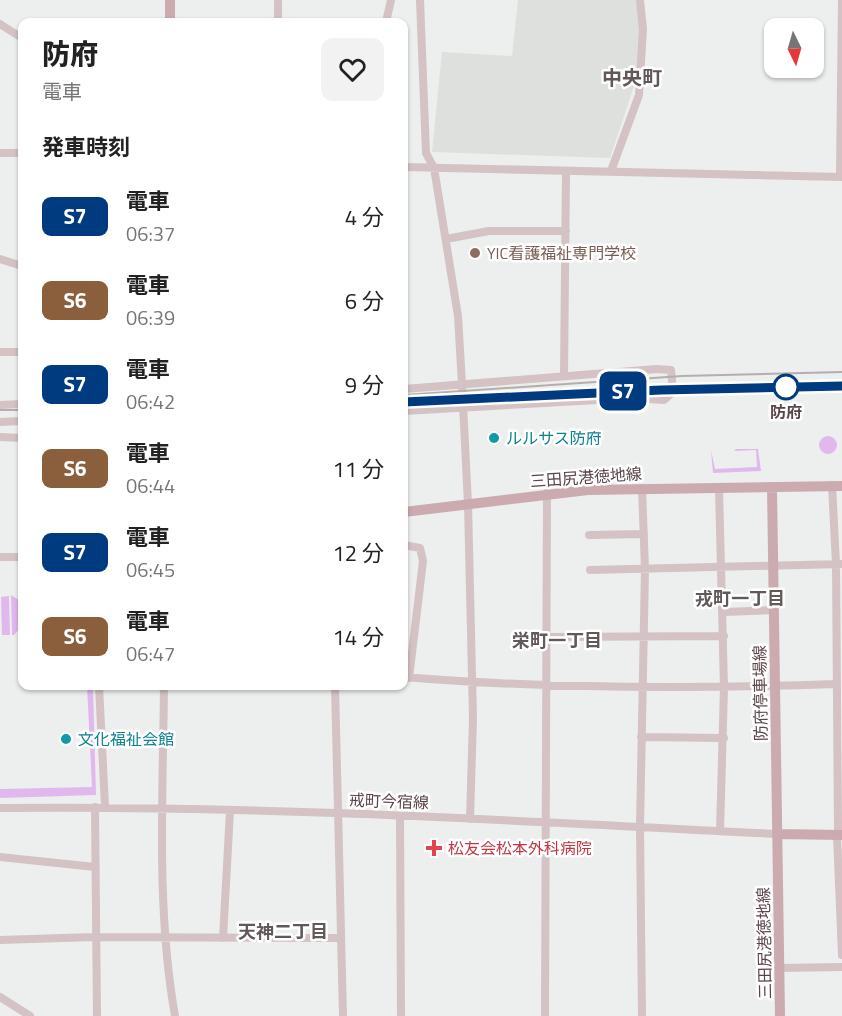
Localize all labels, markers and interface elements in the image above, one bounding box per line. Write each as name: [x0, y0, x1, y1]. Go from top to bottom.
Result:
north arrow: [764, 18, 824, 78]
map controls: [764, 18, 824, 78]
text: 防府: [42, 32, 98, 75]
button: heart: [321, 38, 384, 101]
district label: 中央町: [602, 62, 662, 93]
text: 電車: [42, 76, 82, 107]
text: 発車時刻: [42, 130, 130, 164]
text: 電車: [126, 184, 170, 218]
text: S7: [63, 200, 87, 232]
text: 4 分: [345, 200, 384, 234]
text: 06:37: [126, 218, 175, 249]
place label: YIC看護福祉専門学校: [487, 241, 636, 265]
marker: YIC看護福祉専門学校: [468, 246, 482, 260]
text: 電車: [126, 268, 170, 302]
text: S6: [63, 284, 87, 316]
text: 6 分: [345, 284, 384, 318]
text: 06:39: [126, 302, 175, 333]
text: 電車: [126, 352, 170, 386]
text: S7: [63, 368, 87, 400]
text: 9 分: [345, 368, 384, 402]
line badge: S7: [596, 372, 650, 410]
marker: 防府: [773, 374, 799, 400]
text: S7: [611, 375, 635, 407]
text: 06:42: [126, 386, 175, 417]
place label: 防府: [770, 400, 802, 424]
place label: ルルサス防府: [506, 426, 602, 450]
marker: ルルサス防府: [487, 431, 501, 445]
text: 電車: [126, 436, 170, 470]
text: S6: [63, 452, 87, 484]
text: 11 分: [333, 452, 384, 486]
street label: 三田尻港徳地線: [529, 461, 643, 493]
text: 06:44: [126, 470, 175, 501]
text: 電車: [126, 520, 170, 554]
text: S7: [63, 536, 87, 568]
text: 12 分: [333, 536, 384, 570]
text: 06:45: [126, 554, 175, 585]
district label: 戎町一丁目: [695, 585, 785, 612]
text: 電車: [126, 604, 170, 638]
text: S6: [63, 620, 87, 652]
text: 14 分: [333, 620, 384, 654]
district label: 栄町一丁目: [512, 627, 602, 654]
text: 06:47: [126, 638, 175, 669]
street label: 防府停車場線: [747, 645, 773, 741]
place label: 文化福祉会館: [78, 727, 174, 751]
marker: 文化福祉会館: [59, 732, 73, 746]
street label: 戒町今宿線: [349, 788, 429, 814]
place label: 松友会松本外科病院: [448, 836, 592, 860]
marker: 松友会松本外科病院: [425, 839, 443, 857]
street label: 三田尻港徳地線: [751, 887, 777, 999]
district label: 天神二丁目: [238, 918, 328, 945]

